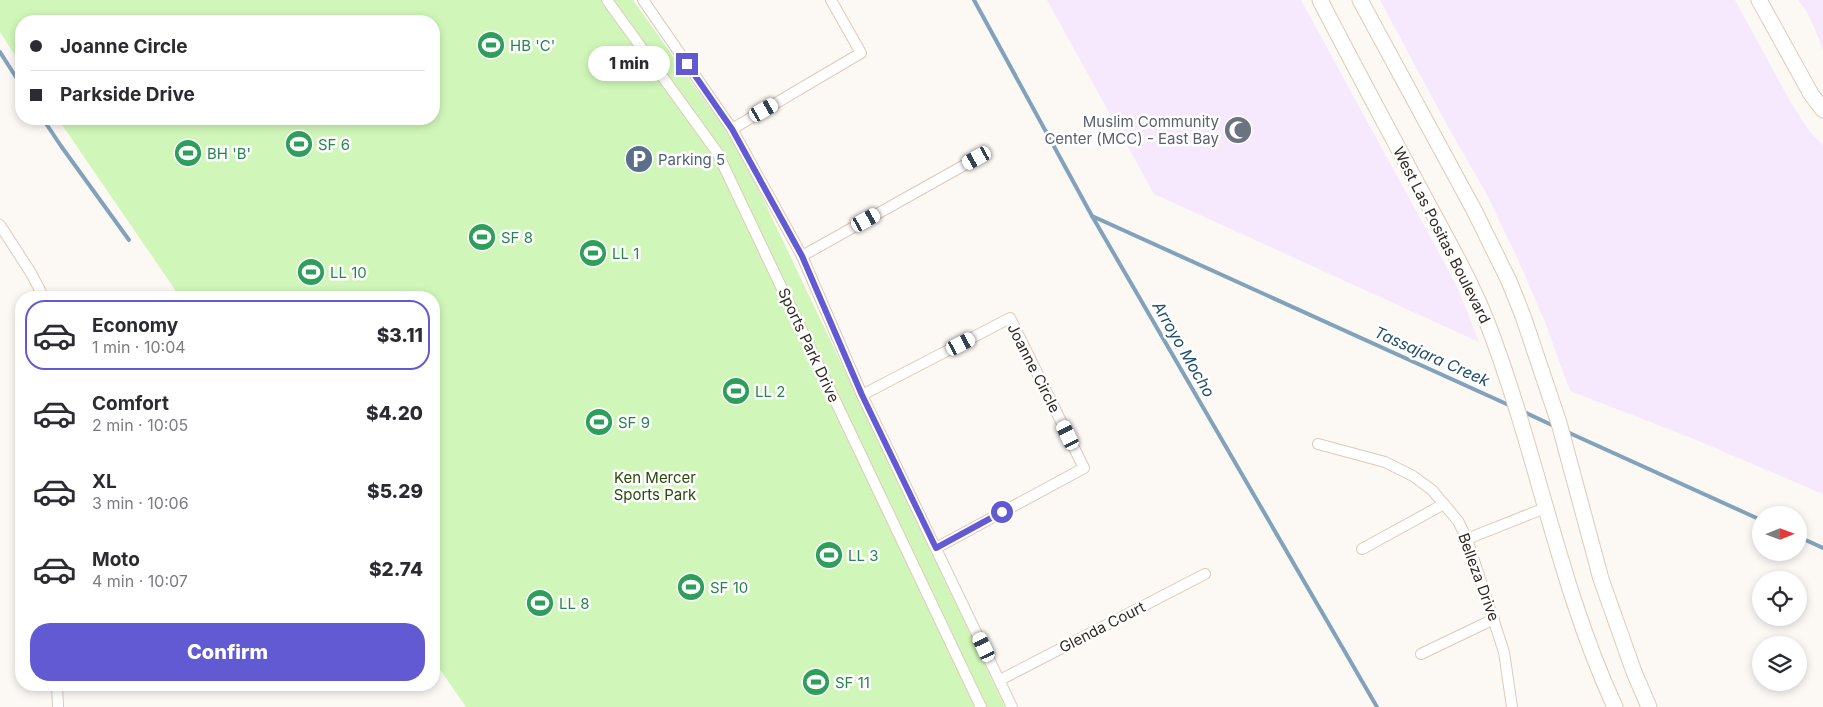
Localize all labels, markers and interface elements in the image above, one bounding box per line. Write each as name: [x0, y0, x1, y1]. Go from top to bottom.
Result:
sports icon: HB 'C': [476, 30, 506, 60]
text: Joanne Circle: [60, 35, 188, 58]
place label: HB 'C': [510, 36, 555, 55]
callout: 1 min: [587, 46, 670, 82]
text: 1 min: [609, 53, 649, 73]
route end: [676, 53, 698, 75]
text: Parkside Drive: [60, 83, 195, 106]
car: [747, 96, 780, 124]
place label: Muslim Community Center (MCC) - East Bay: [1044, 112, 1220, 148]
mosque icon: Muslim Community Center (MCC) - East Bay: [1223, 115, 1253, 145]
sports icon: SF 6: [284, 129, 314, 159]
place label: SF 6: [318, 135, 350, 154]
sports icon: BH 'B': [173, 138, 203, 168]
place label: BH 'B': [207, 144, 251, 163]
parking icon: Parking 5: [624, 144, 654, 174]
car: [960, 144, 993, 172]
street label: West Las Positas Boulevard: [1389, 144, 1495, 326]
place label: Parking 5: [658, 150, 725, 169]
car: [849, 206, 882, 234]
sports icon: SF 8: [467, 222, 497, 252]
place label: SF 8: [501, 228, 533, 247]
sports icon: LL 1: [578, 238, 608, 268]
place label: LL 1: [612, 244, 639, 263]
sports icon: LL 10: [296, 257, 326, 287]
place label: LL 10: [330, 263, 367, 282]
street label: Sports Park Drive: [774, 285, 844, 405]
water label: Arroyo Mocho: [1148, 297, 1220, 401]
icon: car: [32, 313, 77, 358]
text: Economy: [92, 314, 178, 337]
street label: Joanne Circle: [1003, 320, 1065, 416]
water label: Tassajara Creek: [1371, 322, 1493, 390]
text: $3.11: [377, 324, 423, 347]
car: [944, 331, 977, 357]
text: 1 min · 10:04: [92, 337, 186, 357]
sports icon: LL 2: [721, 376, 751, 406]
place label: LL 2: [755, 382, 785, 401]
icon: car: [32, 391, 77, 436]
text: Comfort: [92, 392, 169, 415]
text: $4.20: [366, 402, 423, 425]
sports icon: SF 9: [584, 407, 614, 437]
place label: SF 9: [618, 413, 650, 432]
text: 2 min · 10:05: [92, 415, 188, 435]
car: [1054, 418, 1081, 452]
park label: Ken Mercer Sports Park: [614, 468, 697, 504]
icon: car: [32, 469, 77, 514]
text: XL: [92, 470, 117, 493]
text: $5.29: [367, 480, 423, 503]
text: 3 min · 10:06: [92, 493, 189, 513]
route start: [991, 501, 1013, 523]
north arrow: [1752, 506, 1808, 561]
map controls: [1752, 506, 1807, 691]
street label: Belleza Drive: [1454, 530, 1504, 624]
sports icon: LL 3: [814, 540, 844, 570]
place label: LL 3: [848, 546, 878, 565]
icon: car: [32, 547, 77, 592]
text: Moto: [92, 548, 140, 571]
text: $2.74: [369, 558, 423, 581]
text: 4 min · 10:07: [92, 571, 188, 591]
button: locate: [1752, 571, 1807, 626]
sports icon: SF 10: [676, 572, 706, 602]
place label: SF 10: [710, 578, 748, 597]
sports icon: LL 8: [525, 588, 555, 618]
place label: LL 8: [559, 594, 589, 613]
street label: Glenda Court: [1056, 597, 1148, 657]
button: Confirm: [30, 623, 425, 681]
car: [970, 630, 997, 664]
button: layers: [1752, 636, 1807, 691]
sports icon: SF 11: [801, 667, 831, 697]
place label: SF 11: [835, 673, 870, 692]

